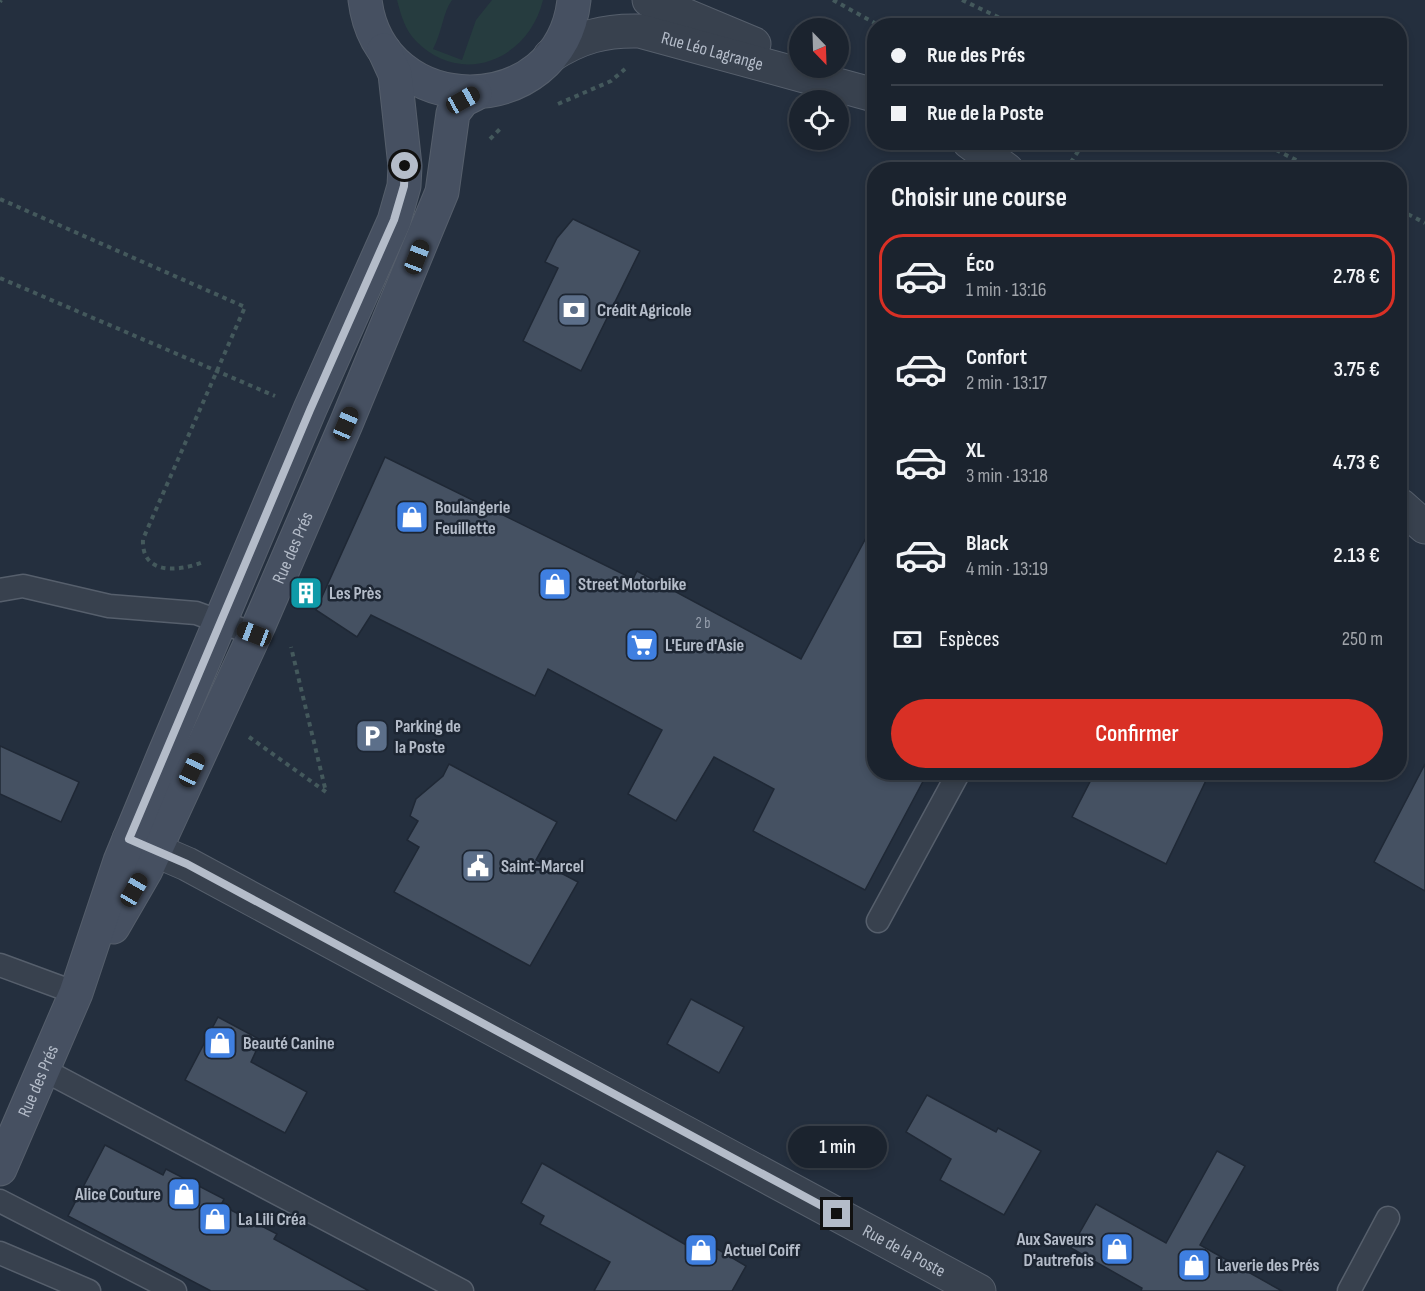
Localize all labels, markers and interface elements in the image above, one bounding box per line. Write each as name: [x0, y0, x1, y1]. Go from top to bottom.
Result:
north arrow: [789, 18, 849, 78]
map controls: [789, 18, 849, 150]
street label: Rue Léo Lagrange: [659, 27, 765, 75]
text: Rue des Prés: [927, 42, 1025, 69]
car: [443, 83, 483, 117]
button: locate: [789, 90, 849, 150]
text: Rue de la Poste: [927, 100, 1044, 127]
route start: [391, 152, 418, 179]
text: Choisir une course: [891, 182, 1067, 214]
car: [402, 237, 432, 277]
icon: car: [894, 249, 948, 303]
text: Éco: [966, 251, 994, 278]
text: 2.78 €: [1333, 263, 1380, 290]
text: 1 min · 13:16: [966, 278, 1047, 302]
bank icon: Crédit Agricole: [556, 292, 592, 328]
place label: Crédit Agricole: [597, 300, 692, 321]
icon: car: [894, 342, 948, 396]
text: Confort: [966, 344, 1027, 371]
text: 3.75 €: [1333, 356, 1380, 383]
text: 2 min · 13:17: [966, 371, 1047, 395]
car: [331, 404, 361, 444]
icon: car: [894, 435, 948, 489]
text: XL: [966, 437, 985, 464]
text: 4.73 €: [1333, 449, 1380, 476]
text: 3 min · 13:18: [966, 464, 1048, 488]
place label: Boulangerie Feuillette: [435, 497, 510, 539]
shop icon: Boulangerie Feuillette: [394, 499, 430, 535]
street label: Rue des Prés: [268, 509, 318, 587]
icon: car: [894, 528, 948, 582]
text: Black: [966, 530, 1008, 557]
text: 2.13 €: [1333, 542, 1380, 569]
text: 4 min · 13:19: [966, 557, 1048, 581]
shop icon: Street Motorbike: [537, 566, 573, 602]
place label: Street Motorbike: [578, 574, 686, 595]
building icon: Les Près: [288, 575, 324, 611]
place label: Les Près: [329, 583, 382, 604]
house number: 2 b: [696, 614, 710, 633]
car: [234, 619, 274, 649]
icon: cash: [891, 623, 924, 656]
text: Espèces: [939, 626, 999, 653]
supermarket icon: L'Eure d'Asie: [624, 627, 660, 663]
text: 250 m: [1342, 627, 1383, 651]
place label: L'Eure d'Asie: [665, 635, 744, 656]
button: Confirmer: [891, 699, 1383, 768]
place label: Parking de la Poste: [395, 716, 461, 758]
parking icon: Parking de la Poste: [354, 718, 390, 754]
car: [176, 750, 208, 790]
public building icon: Saint-Marcel: [460, 848, 496, 884]
place label: Saint-Marcel: [501, 856, 584, 877]
car: [117, 870, 151, 910]
shop icon: Beauté Canine: [202, 1025, 238, 1061]
place label: Beauté Canine: [243, 1033, 335, 1054]
street label: Rue des Prés: [14, 1042, 63, 1120]
callout: 1 min: [788, 1127, 886, 1169]
text: 1 min: [819, 1135, 856, 1159]
shop icon: Alice Couture: [166, 1176, 202, 1212]
place label: Alice Couture: [74, 1184, 161, 1205]
route end: [823, 1200, 850, 1227]
shop icon: La Lili Créa: [197, 1201, 233, 1237]
place label: La Lili Créa: [238, 1209, 306, 1230]
street label: Rue de la Poste: [859, 1220, 949, 1282]
place label: Aux Saveurs D'autrefois: [1016, 1229, 1094, 1271]
shop icon: Aux Saveurs D'autrefois: [1099, 1231, 1135, 1267]
shop icon: Actuel Coiff: [683, 1232, 719, 1268]
place label: Actuel Coiff: [723, 1240, 801, 1261]
shop icon: Laverie des Prés: [1176, 1247, 1212, 1283]
place label: Laverie des Prés: [1217, 1255, 1320, 1276]

